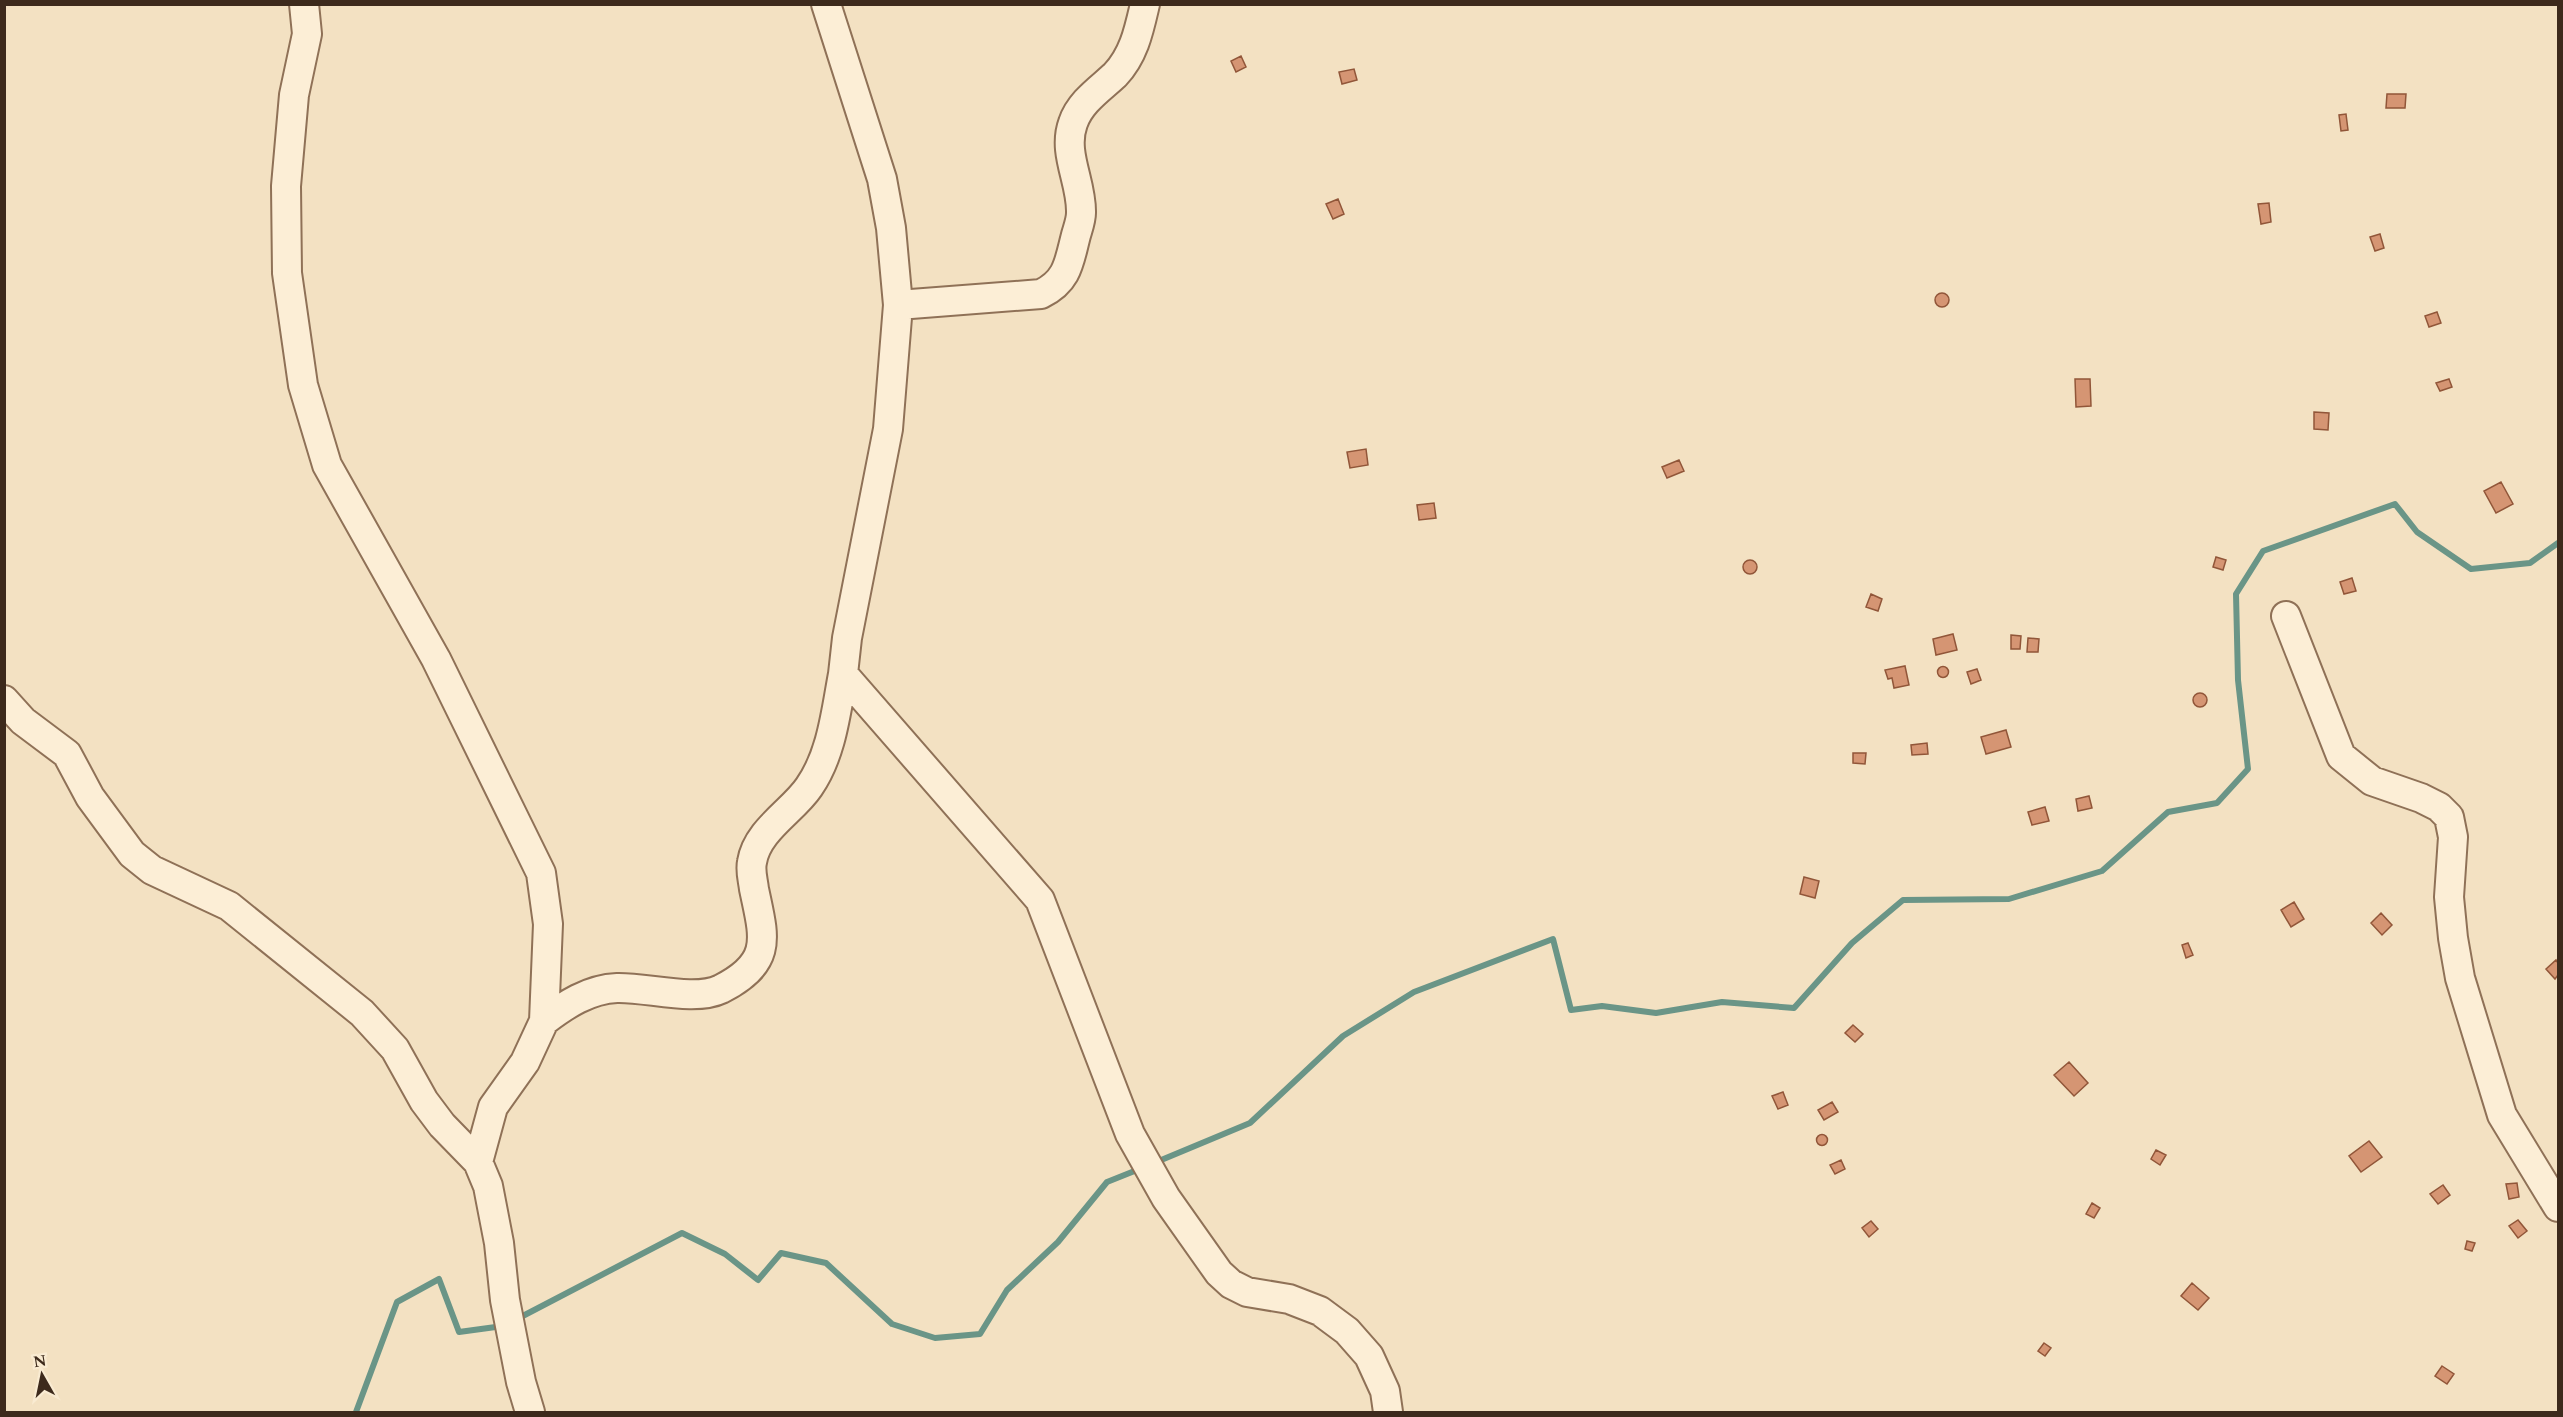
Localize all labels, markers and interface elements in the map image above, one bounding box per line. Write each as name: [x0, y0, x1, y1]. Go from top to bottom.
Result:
north arrow: [12, 1345, 72, 1405]
text: N: [31, 1348, 48, 1374]

